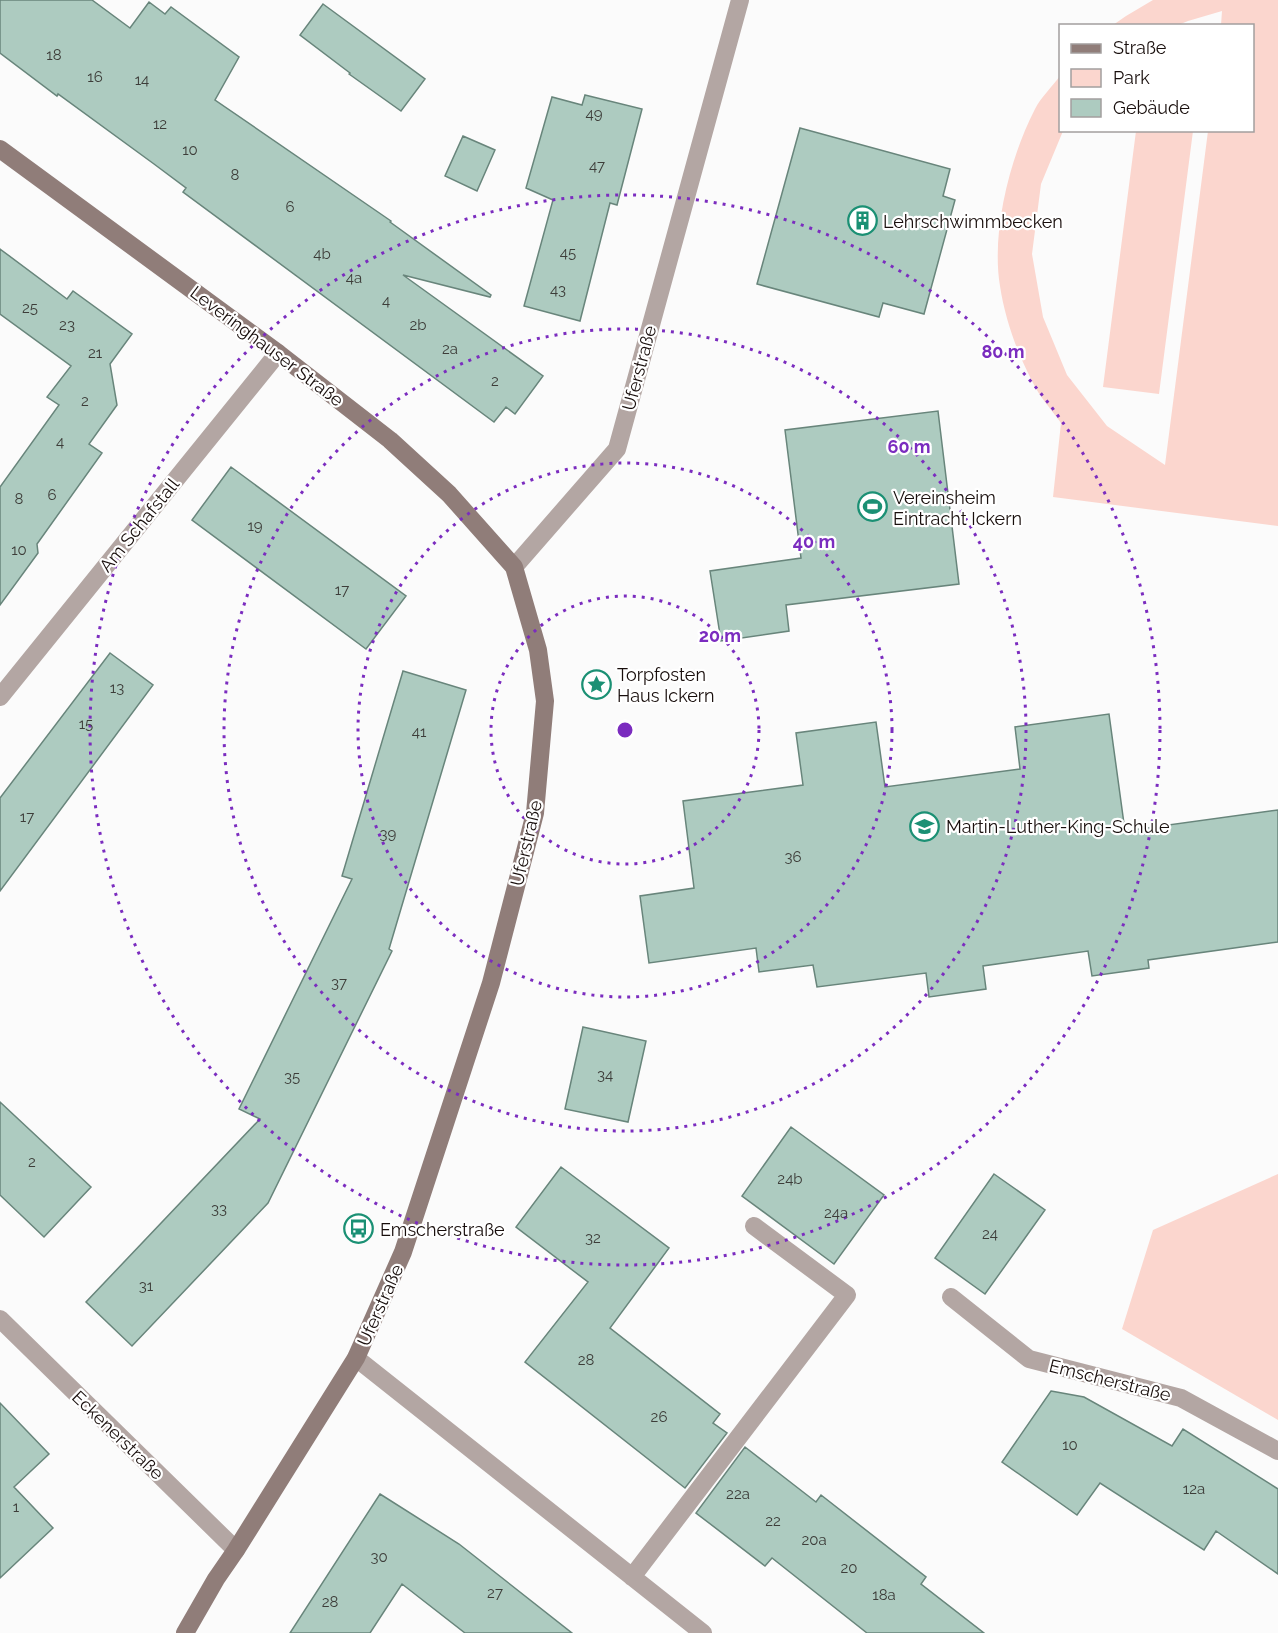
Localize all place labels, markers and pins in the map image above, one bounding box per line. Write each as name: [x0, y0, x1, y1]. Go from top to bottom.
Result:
building icon: Lehrschwimmbecken: [846, 205, 878, 237]
place label: Lehrschwimmbecken: [883, 211, 1063, 232]
place label: Vereinsheim Eintracht Ickern: [893, 487, 1022, 529]
sports icon: Vereinsheim Eintracht Ickern: [856, 491, 888, 523]
place label: Torpfosten Haus Ickern: [617, 664, 715, 706]
place icon: Torpfosten Haus Ickern: [580, 668, 612, 700]
centre of rings: [615, 720, 635, 740]
school or university icon: Martin-Luther-King-Schule: [909, 810, 941, 842]
place label: Martin-Luther-King-Schule: [946, 816, 1170, 837]
bus stop icon: Emscherstraße: [343, 1213, 375, 1245]
place label: Emscherstraße: [380, 1219, 505, 1240]

